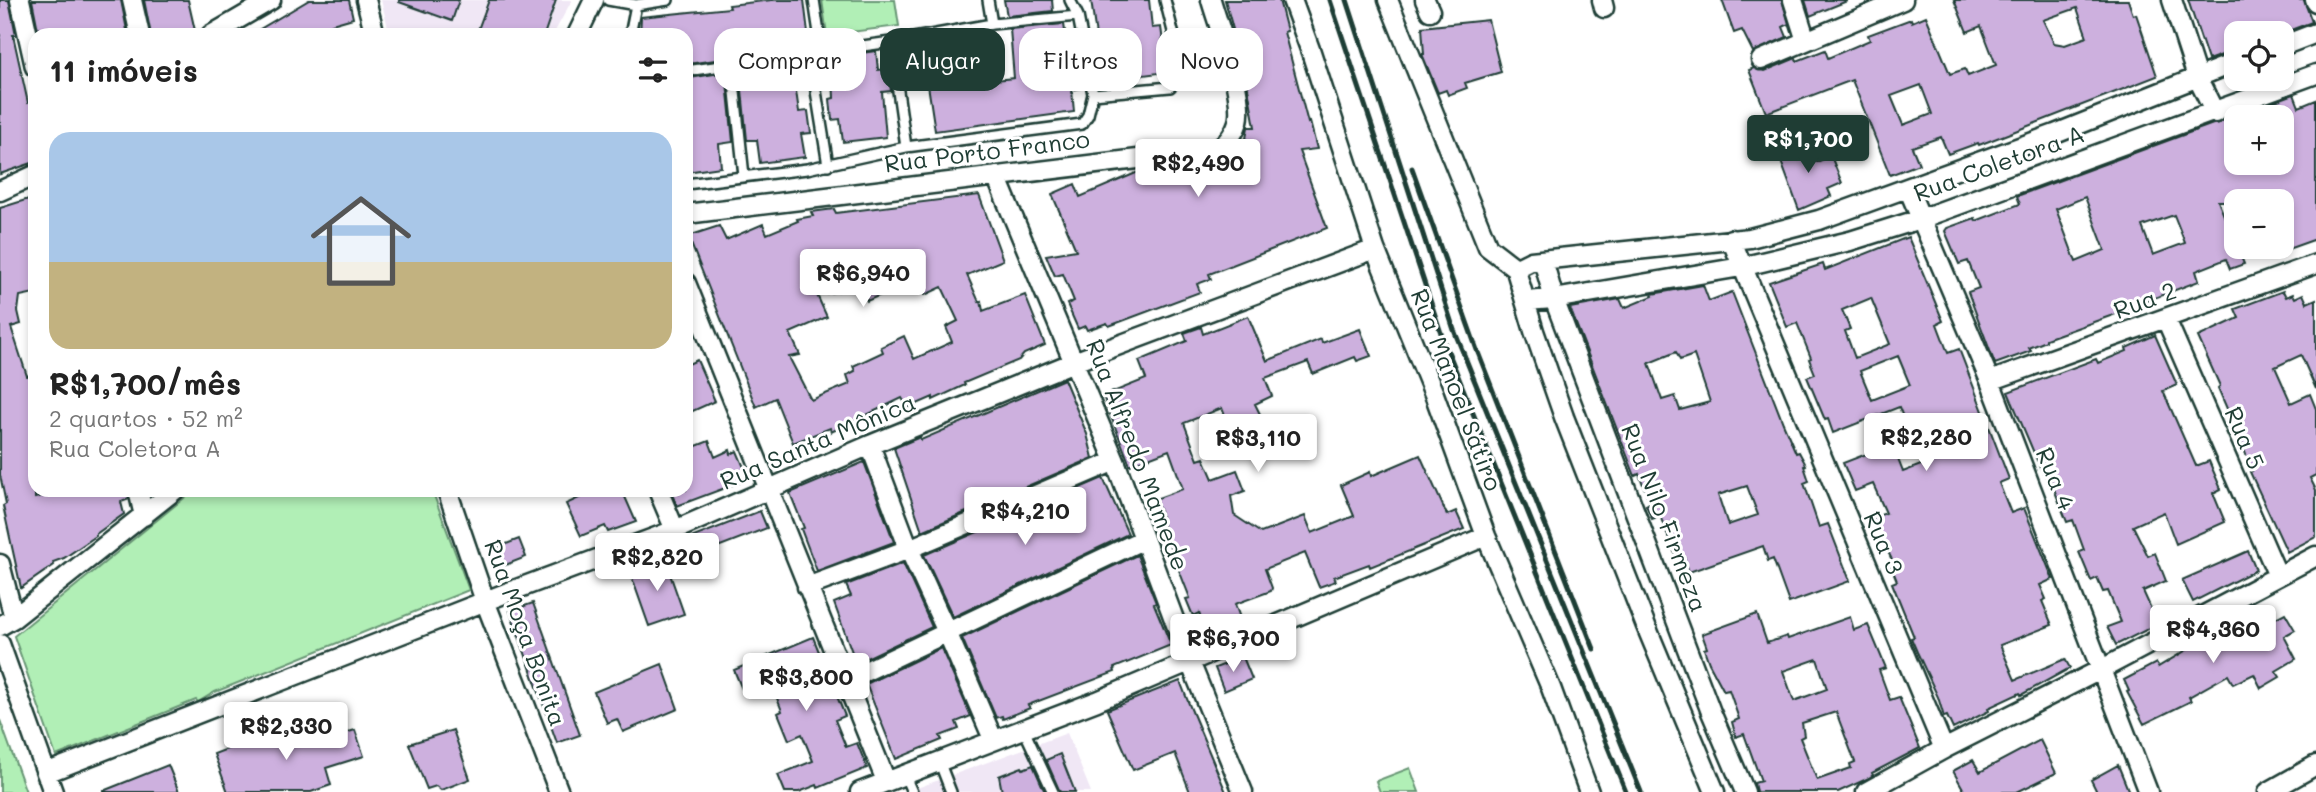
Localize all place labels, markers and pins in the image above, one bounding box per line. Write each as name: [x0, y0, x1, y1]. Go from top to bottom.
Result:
pin: R$1,700: [1743, 116, 1873, 175]
pin: R$2,490: [1133, 140, 1263, 199]
pin: R$6,940: [798, 250, 928, 309]
pin: R$3,110: [1193, 414, 1323, 474]
pin: R$2,280: [1861, 414, 1991, 473]
pin: R$4,210: [960, 488, 1090, 547]
pin: R$2,820: [592, 534, 722, 593]
pin: R$4,360: [2148, 606, 2278, 665]
pin: R$6,700: [1168, 614, 1298, 674]
pin: R$3,800: [741, 654, 871, 713]
pin: R$2,330: [221, 702, 351, 762]

